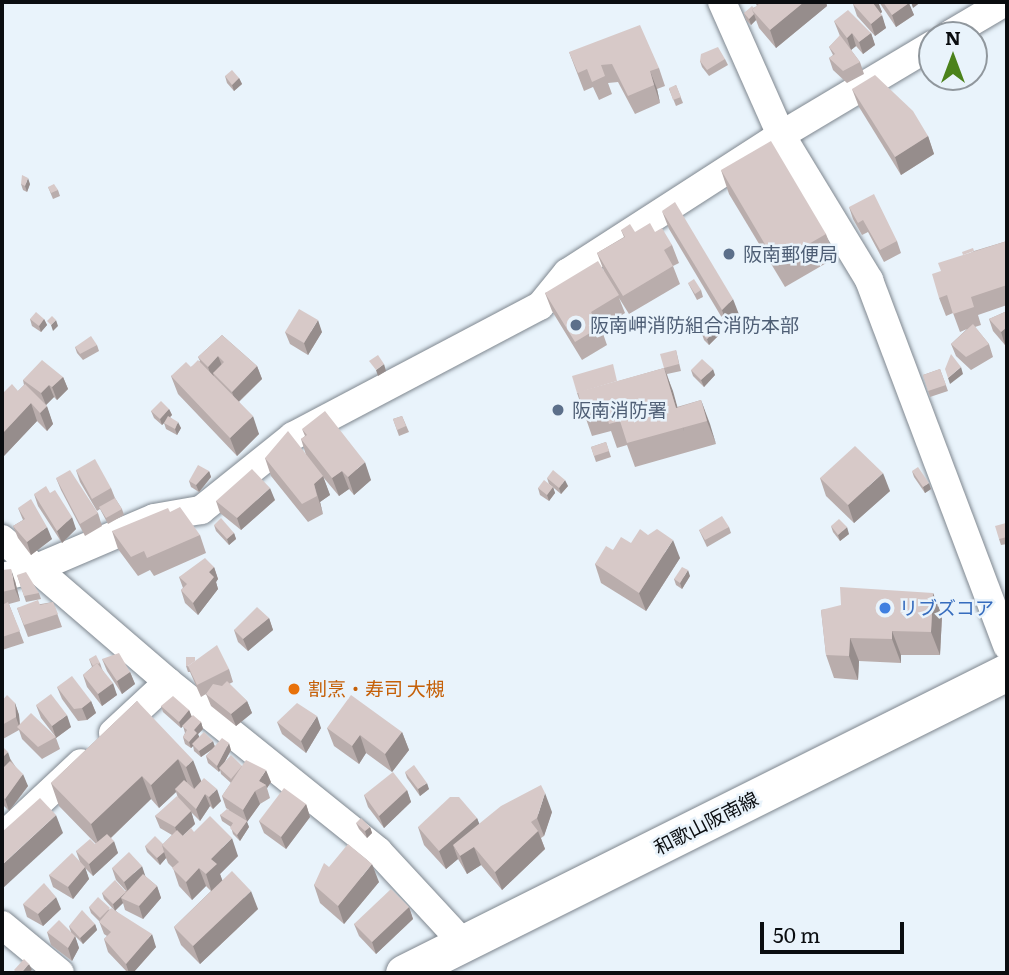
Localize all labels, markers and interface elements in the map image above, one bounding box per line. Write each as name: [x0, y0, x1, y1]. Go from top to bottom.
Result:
north arrow: [918, 21, 988, 91]
text: N: [945, 23, 961, 51]
place label: 阪南郵便局: [743, 243, 838, 265]
marker: 阪南郵便局: [721, 246, 737, 262]
place label: 阪南岬消防組合消防本部: [590, 314, 799, 336]
marker: 阪南岬消防組合消防本部: [568, 317, 584, 333]
place label: 阪南消防署: [572, 399, 667, 421]
marker: 阪南消防署: [550, 402, 566, 418]
place label: リブズコア: [899, 597, 994, 619]
marker: リブズコア: [877, 600, 893, 616]
place label: 割烹・寿司 大槻: [308, 678, 445, 700]
marker: 割烹・寿司 大槻: [286, 681, 302, 697]
street label: 和歌山阪南線: [650, 787, 762, 859]
scale bar: [764, 908, 908, 952]
text: 50 m: [773, 918, 820, 949]

